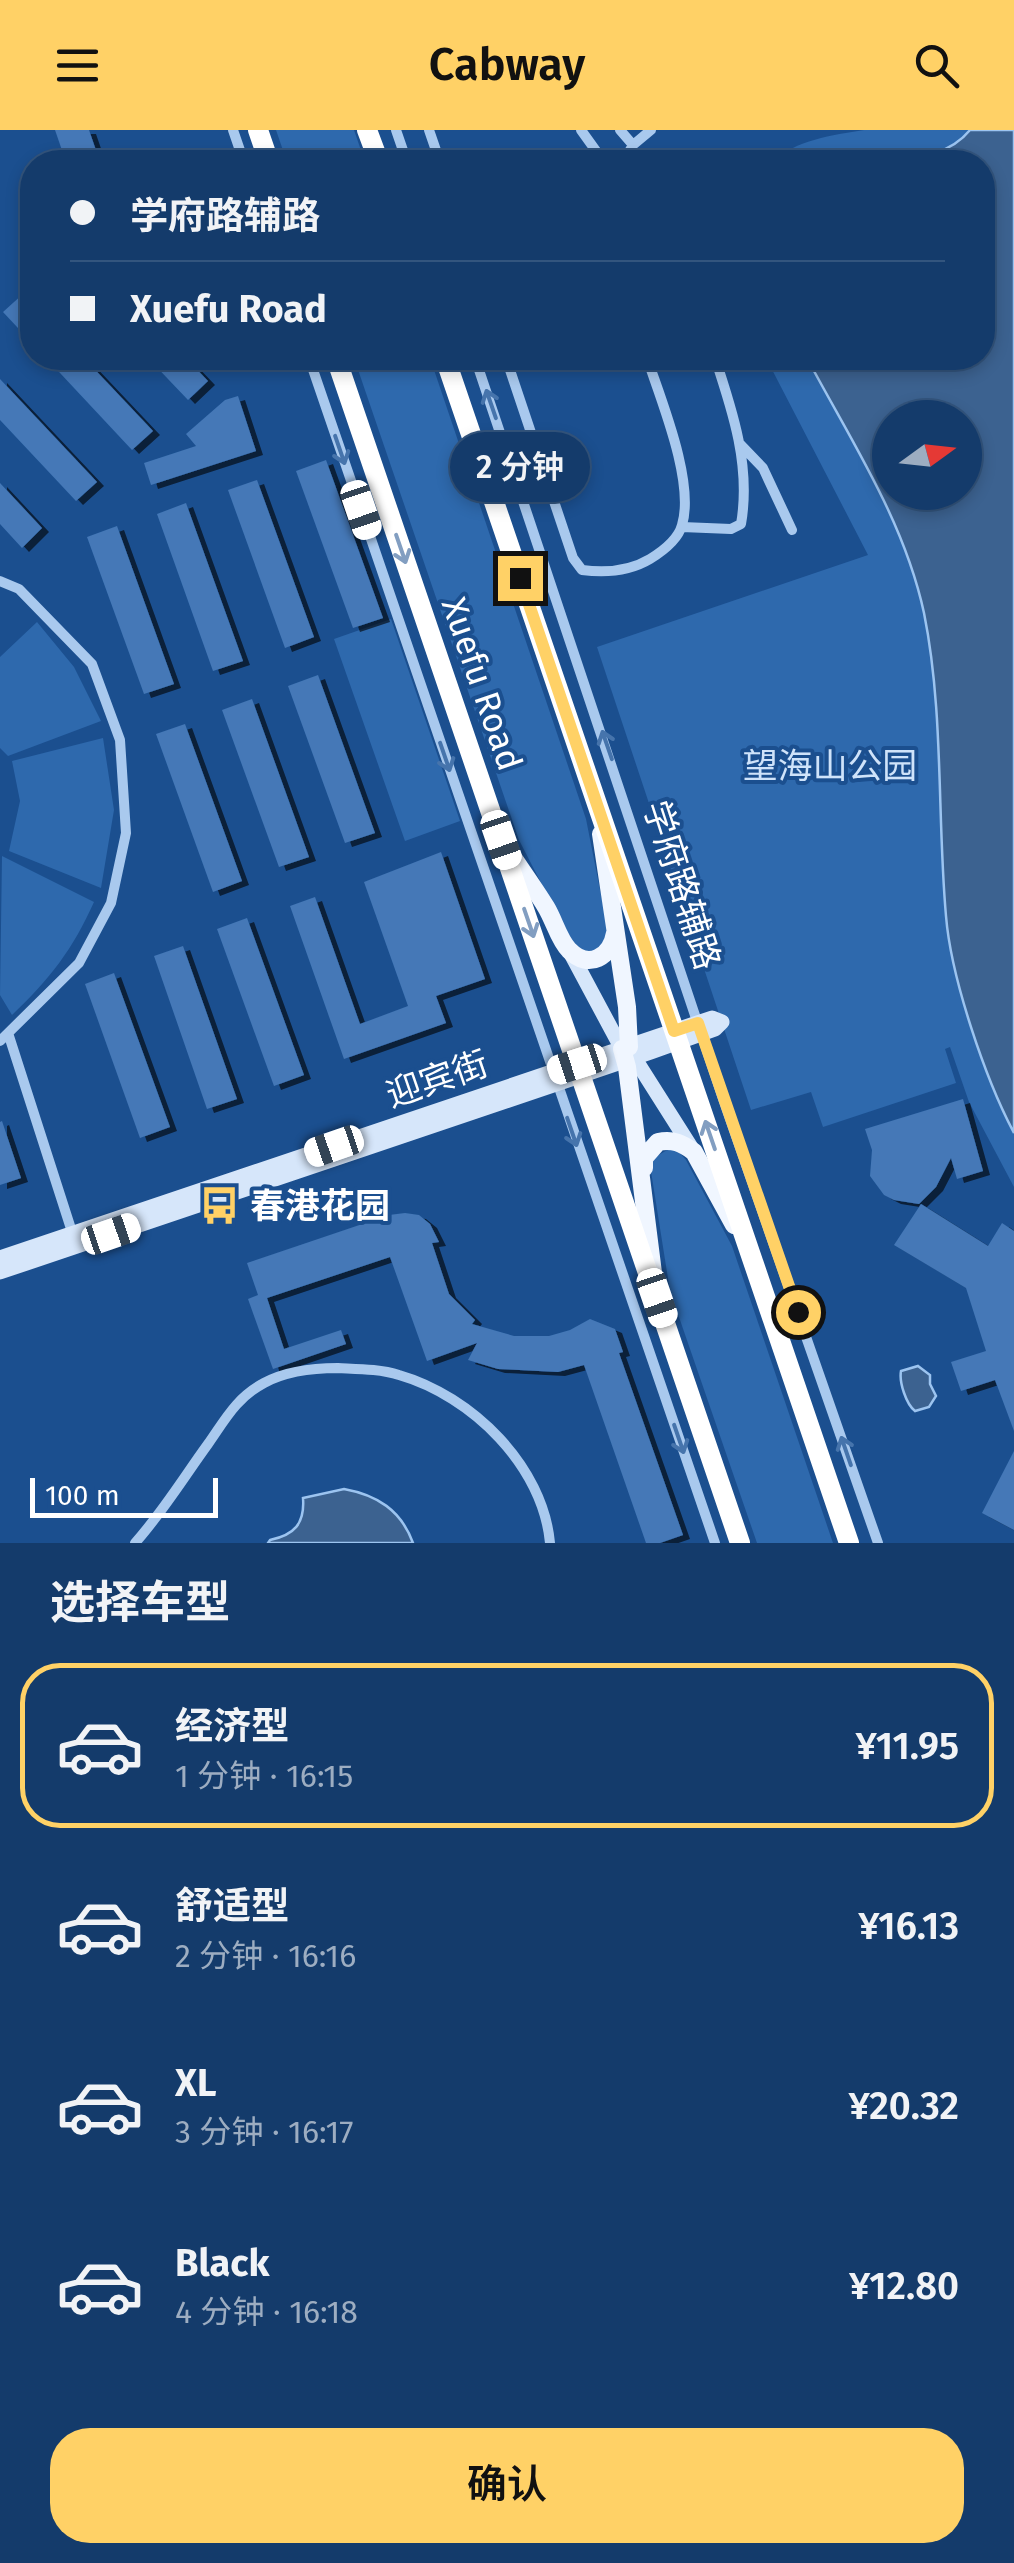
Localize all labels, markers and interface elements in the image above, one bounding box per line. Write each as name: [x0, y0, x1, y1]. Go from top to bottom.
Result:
icon: menu: [50, 38, 105, 93]
text: Cabway: [429, 38, 585, 92]
icon: search: [909, 38, 964, 93]
text: 学府路辅路: [130, 193, 320, 239]
text: Xuefu Road: [130, 286, 327, 332]
one-way arrow: [481, 390, 499, 421]
north arrow: [872, 400, 982, 510]
map controls: [872, 400, 982, 510]
callout: 2 分钟: [450, 433, 590, 503]
one-way arrow: [333, 434, 351, 465]
text: 2 分钟: [476, 448, 564, 486]
car: [337, 477, 385, 543]
one-way arrow: [394, 533, 412, 565]
route end: [498, 556, 543, 601]
street label: Xuefu Road: [433, 592, 531, 776]
one-way arrow: [596, 730, 614, 762]
one-way arrow: [438, 741, 456, 773]
park label: 望海山公园: [742, 745, 918, 787]
street label: 学府路辅路: [635, 795, 729, 975]
car: [477, 807, 525, 873]
one-way arrow: [522, 906, 540, 938]
car: [544, 1040, 610, 1088]
street label: 迎宾街: [381, 1042, 493, 1116]
one-way arrow: [564, 1115, 582, 1146]
one-way arrow: [699, 1120, 717, 1152]
car: [301, 1122, 367, 1170]
bus stop icon: 春港花园: [199, 1185, 241, 1227]
place label: 春港花园: [250, 1185, 390, 1227]
car: [78, 1210, 144, 1258]
car: [633, 1265, 681, 1331]
route start: [776, 1290, 821, 1335]
one-way arrow: [671, 1422, 689, 1453]
one-way arrow: [836, 1435, 854, 1467]
scale bar: [30, 1473, 218, 1518]
text: 100 m: [45, 1479, 120, 1512]
text: 选择车型: [50, 1576, 230, 1630]
icon: car: [55, 1701, 145, 1791]
text: 经济型: [175, 1703, 289, 1749]
text: ¥11.95: [856, 1723, 959, 1769]
text: 1 分钟 · 16:15: [175, 1757, 353, 1795]
icon: car: [55, 1881, 145, 1971]
text: 舒适型: [175, 1883, 289, 1929]
text: ¥16.13: [858, 1903, 959, 1949]
text: 2 分钟 · 16:16: [175, 1937, 356, 1975]
text: XL: [175, 2060, 217, 2106]
icon: car: [55, 2061, 145, 2151]
text: ¥20.32: [848, 2083, 959, 2129]
text: 3 分钟 · 16:17: [175, 2113, 353, 2151]
text: Black: [175, 2240, 270, 2286]
icon: car: [55, 2241, 145, 2331]
text: ¥12.80: [849, 2263, 959, 2309]
text: 4 分钟 · 16:18: [175, 2293, 358, 2331]
button: 确认: [50, 2428, 964, 2543]

